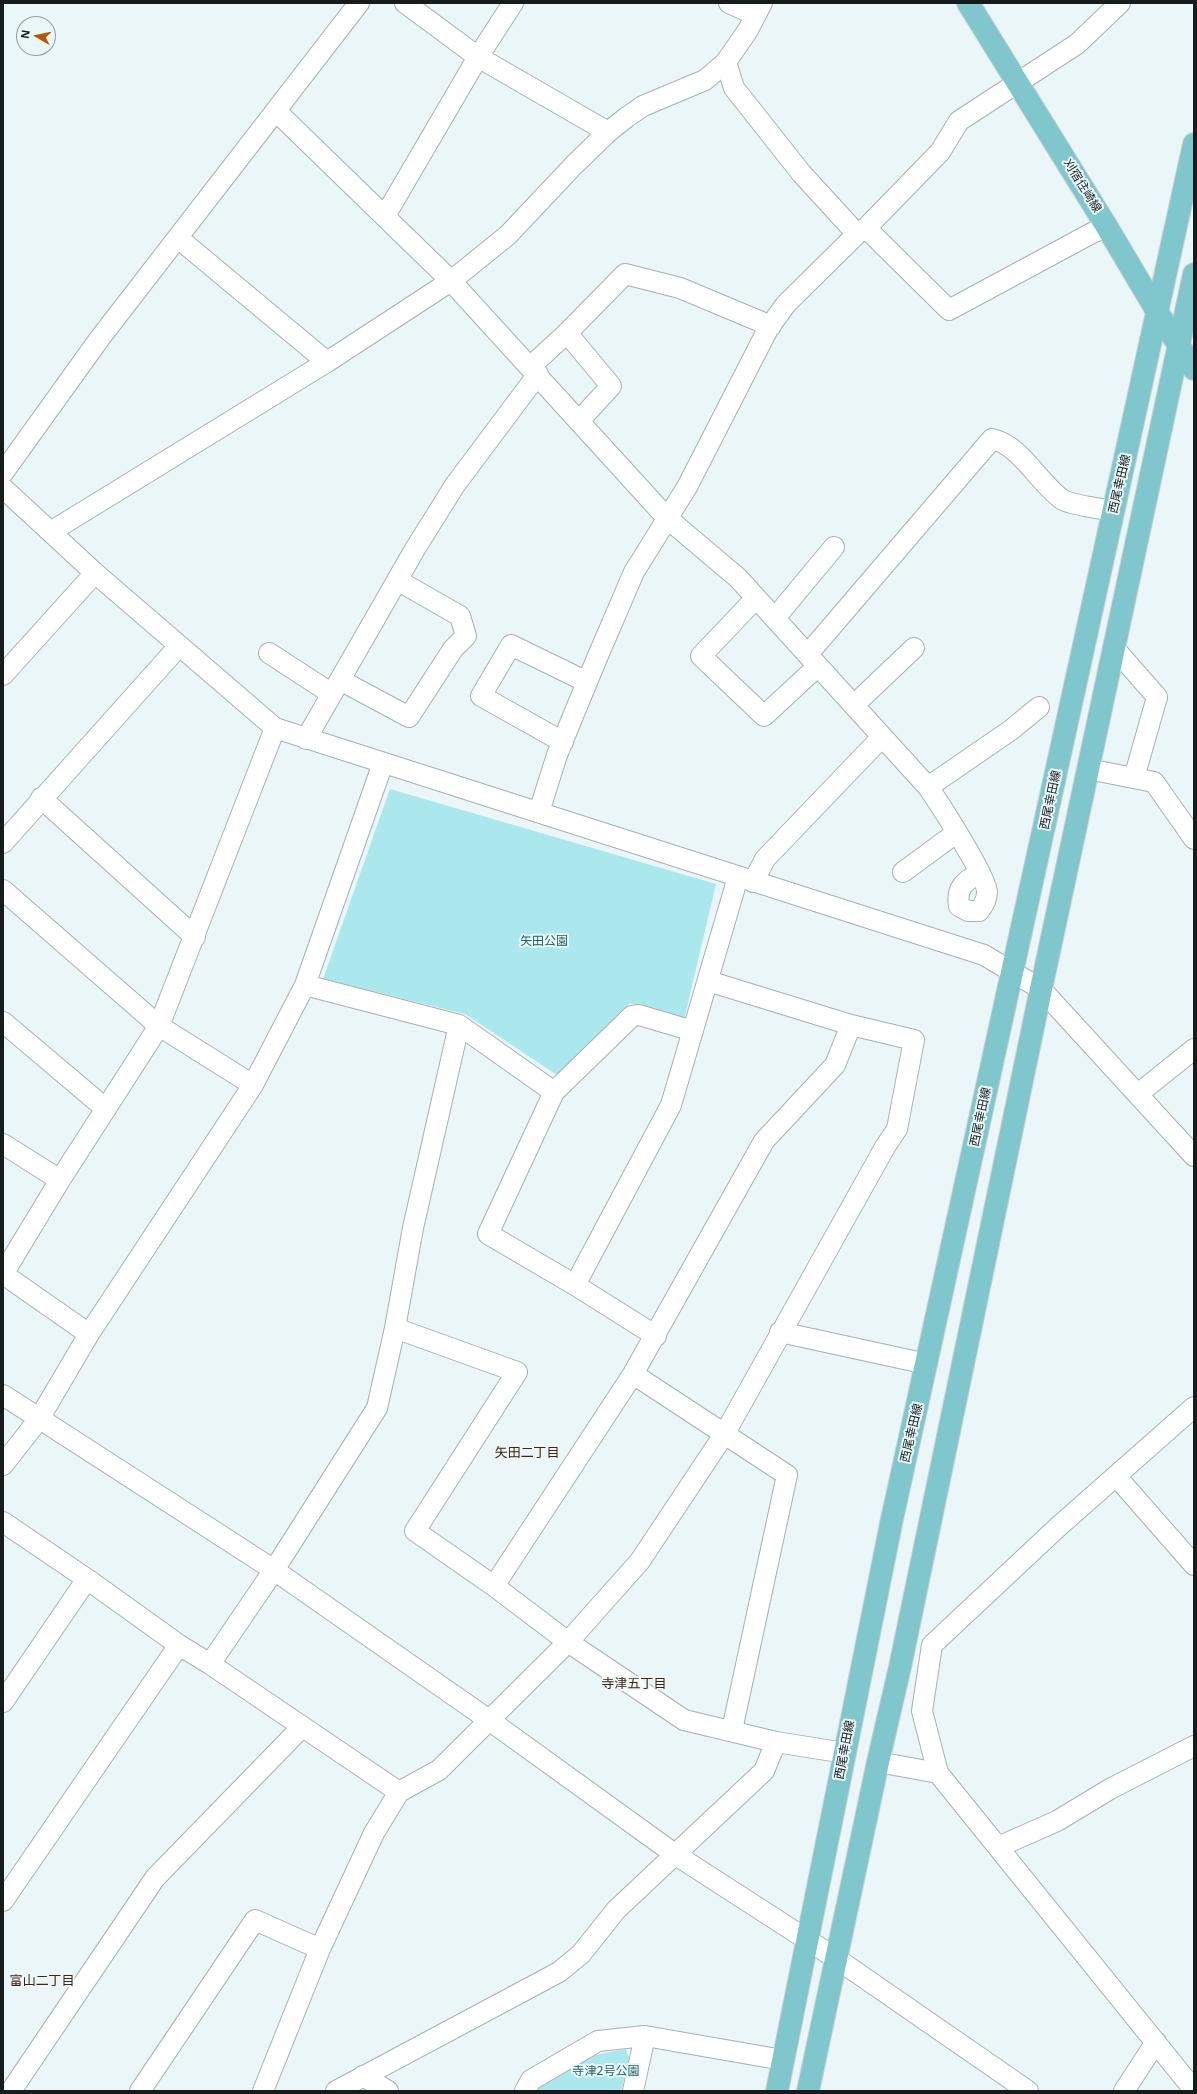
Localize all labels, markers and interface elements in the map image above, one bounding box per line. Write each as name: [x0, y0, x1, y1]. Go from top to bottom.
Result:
north arrow: [16, 16, 56, 56]
text: N: [17, 29, 33, 40]
street label: 刈宿住崎線: [1060, 157, 1104, 215]
street label: 西尾幸田線: [1106, 453, 1134, 515]
street label: 西尾幸田線: [1038, 769, 1064, 831]
park label: 矢田公園: [520, 935, 568, 949]
street label: 西尾幸田線: [968, 1086, 994, 1148]
street label: 西尾幸田線: [898, 1402, 926, 1464]
district label: 矢田二丁目: [495, 1445, 559, 1461]
district label: 寺津五丁目: [602, 1676, 666, 1692]
street label: 西尾幸田線: [832, 1719, 858, 1781]
district label: 富山二丁目: [10, 1973, 74, 1989]
park label: 寺津2号公園: [573, 2065, 639, 2079]

